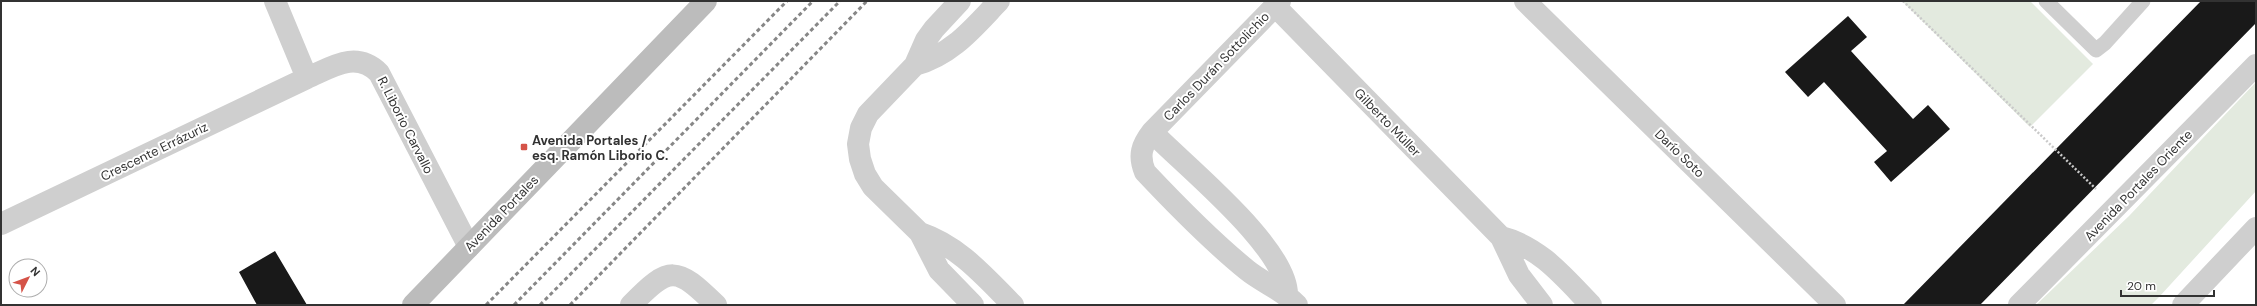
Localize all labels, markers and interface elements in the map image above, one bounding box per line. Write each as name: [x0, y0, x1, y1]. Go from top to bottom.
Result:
street label: Carlos Durán Sottolichio: [1160, 8, 1273, 125]
street label: R. Liborio Carvallo: [374, 74, 438, 177]
street label: Gilberto Müller: [1351, 85, 1425, 160]
street label: Crescente Errázuriz: [98, 118, 211, 185]
street label: Darío Soto: [1651, 126, 1708, 181]
street label: Avenida Portales Oriente: [2081, 126, 2196, 245]
place label: Avenida Portales / esq. Ramón Liborio C.: [532, 132, 668, 164]
marker: Avenida Portales / esq. Ramón Liborio C.: [519, 142, 529, 152]
street label: Avenida Portales: [461, 172, 542, 255]
north arrow: [8, 258, 48, 298]
text: N: [28, 264, 43, 279]
scale bar: [2121, 272, 2214, 298]
text: 20 m: [2127, 278, 2156, 294]

